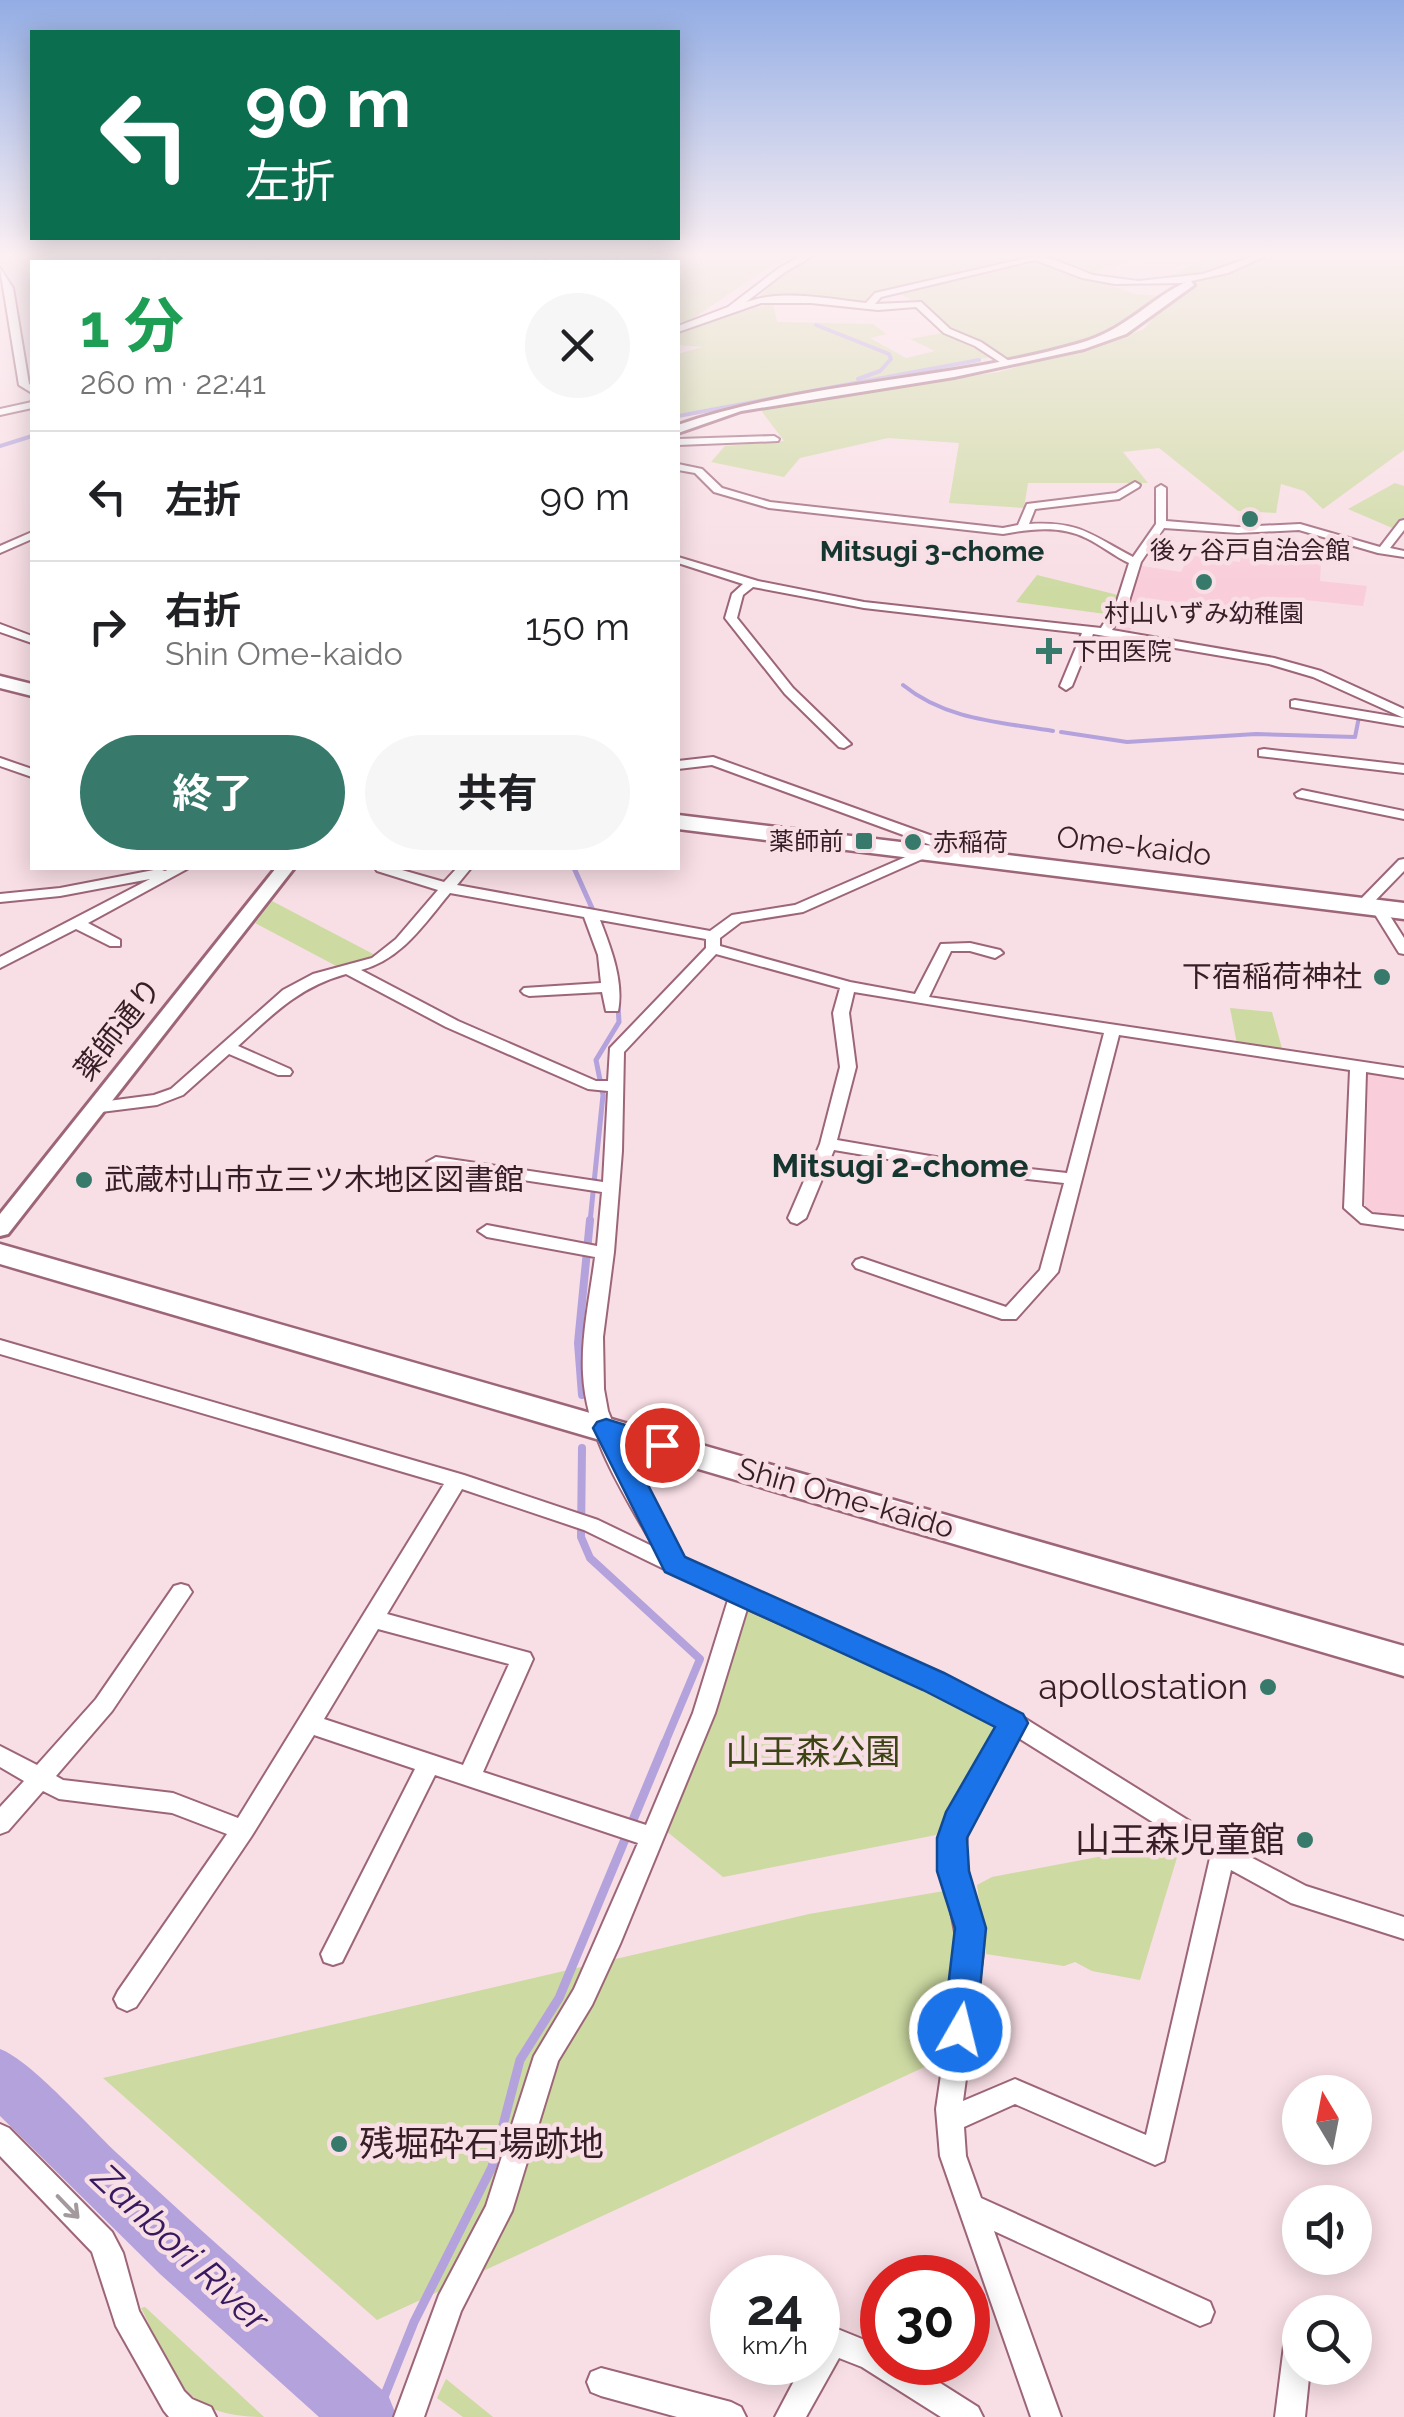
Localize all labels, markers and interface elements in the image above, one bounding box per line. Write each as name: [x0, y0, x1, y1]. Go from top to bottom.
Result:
text: 90 m: [245, 61, 411, 143]
icon: left: [80, 70, 210, 200]
text: 左折: [245, 155, 335, 208]
text: 1 分: [80, 291, 184, 361]
button: close: [525, 293, 630, 398]
text: 260 m · 22:41: [80, 364, 266, 401]
icon: left: [80, 469, 135, 524]
text: 90 m: [540, 474, 630, 519]
text: 左折: [165, 477, 241, 522]
marker: 後ヶ谷戸自治会館: [1239, 508, 1261, 530]
district label: Mitsugi 3-chome: [820, 535, 1045, 568]
place label: 後ヶ谷戸自治会館: [1150, 535, 1350, 565]
marker: 村山いずみ幼稚園: [1193, 571, 1215, 593]
text: 右折: [165, 588, 241, 633]
place label: 村山いずみ幼稚園: [1104, 598, 1304, 628]
icon: right: [80, 599, 135, 654]
text: 150 m: [525, 604, 630, 649]
text: Shin Ome-kaido: [165, 635, 403, 672]
place label: 下田医院: [1072, 636, 1172, 666]
marker: 下田医院: [1036, 638, 1062, 664]
button: 終了: [80, 735, 345, 850]
button: 共有: [365, 735, 630, 850]
street label: Ome-kaido: [1055, 819, 1213, 872]
place label: 薬師前: [769, 826, 844, 856]
place label: 赤稲荷: [933, 827, 1008, 857]
marker: 薬師前: [853, 830, 875, 852]
marker: 赤稲荷: [902, 831, 924, 853]
place label: 下宿稲荷神社: [1182, 959, 1362, 994]
marker: 下宿稲荷神社: [1371, 966, 1393, 988]
street label: 薬師通り: [67, 971, 168, 1087]
district label: Mitsugi 2-chome: [772, 1147, 1029, 1184]
place label: 武蔵村山市立三ツ木地区図書館: [104, 1162, 524, 1197]
marker: 武蔵村山市立三ツ木地区図書館: [73, 1169, 95, 1191]
pin: [620, 1403, 705, 1488]
icon: arrive: [635, 1418, 690, 1473]
street label: Shin Ome-kaido: [734, 1450, 958, 1545]
place label: apollostation: [1038, 1666, 1248, 1707]
marker: apollostation: [1257, 1676, 1279, 1698]
park label: 山王森公園: [725, 1731, 901, 1772]
place label: 山王森児童館: [1075, 1819, 1285, 1860]
marker: 山王森児童館: [1294, 1829, 1316, 1851]
position arrow: [908, 1978, 1012, 2082]
north arrow: [1282, 2075, 1372, 2165]
map controls: [1282, 2075, 1372, 2385]
place label: 残堀砕石場跡地: [359, 2123, 604, 2164]
marker: 残堀砕石場跡地: [328, 2133, 350, 2155]
water label: Zanbori River: [82, 2153, 280, 2342]
button: sound: [1282, 2185, 1372, 2275]
one-way arrow: [56, 2195, 80, 2219]
speed limit sign: 30: [860, 2255, 990, 2385]
text: 24: [747, 2278, 803, 2337]
button: search: [1282, 2295, 1372, 2385]
text: km/h: [742, 2330, 808, 2360]

